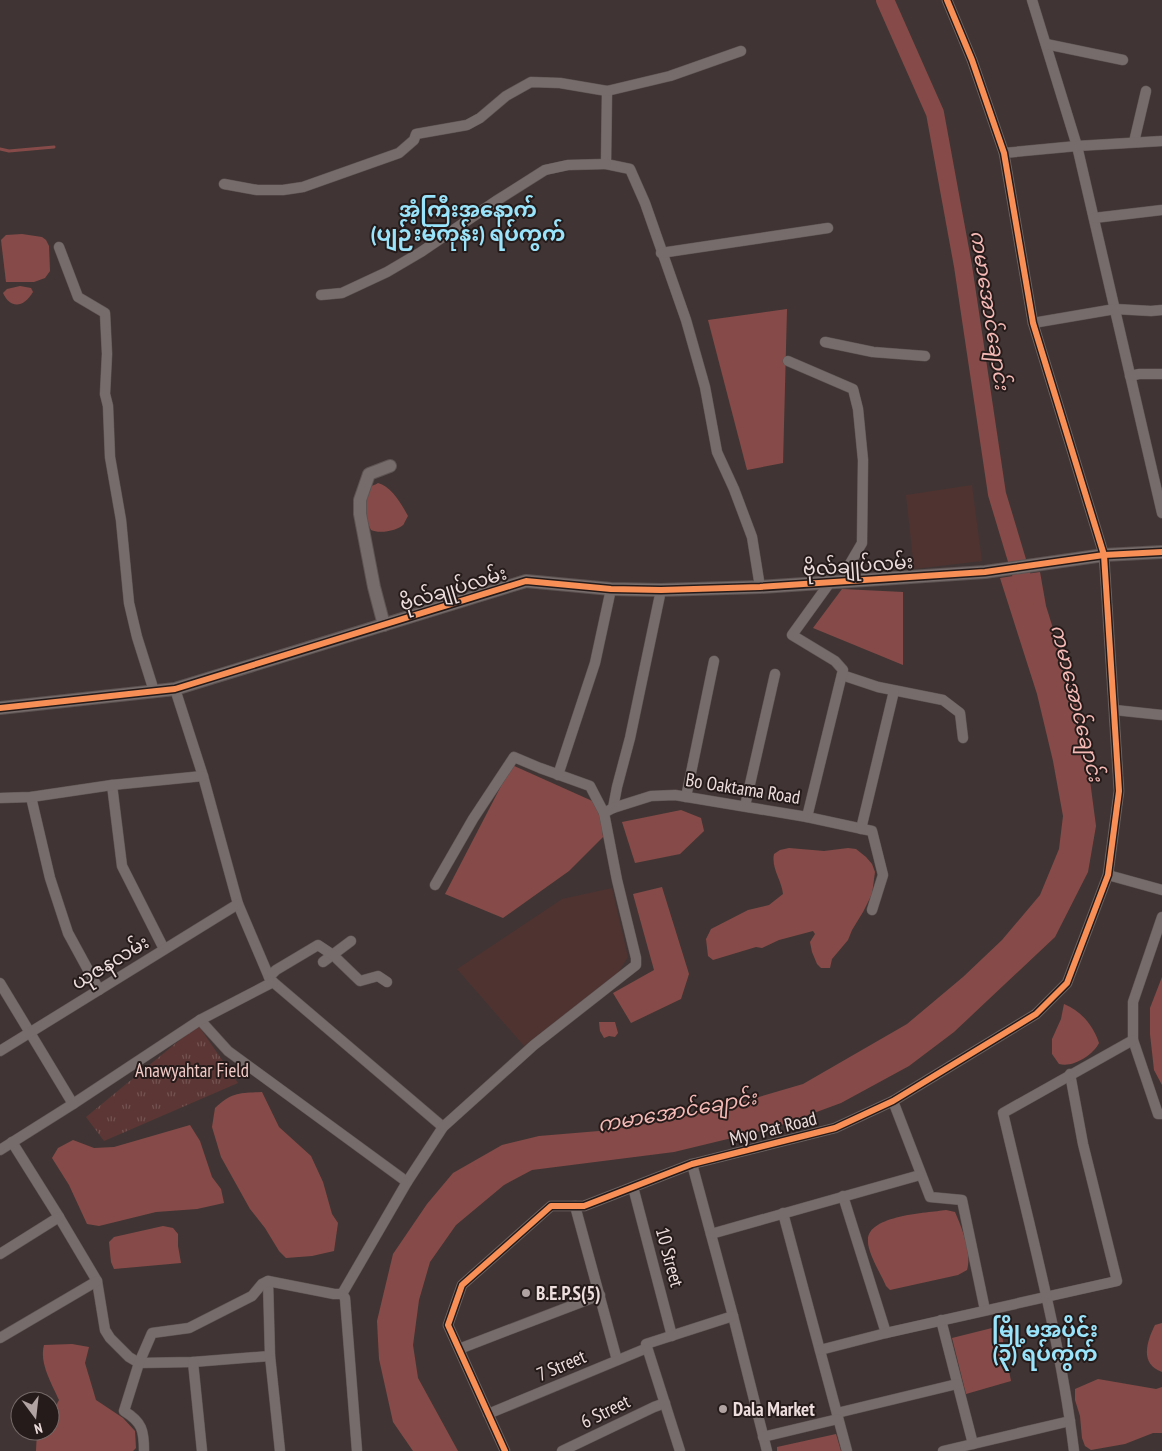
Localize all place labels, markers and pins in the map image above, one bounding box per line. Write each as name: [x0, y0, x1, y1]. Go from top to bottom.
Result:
place label: B.E.P.S(5): [536, 1281, 601, 1305]
marker: B.E.P.S(5): [520, 1287, 532, 1299]
place label: Dala Market: [733, 1397, 815, 1421]
marker: Dala Market: [717, 1403, 729, 1415]

